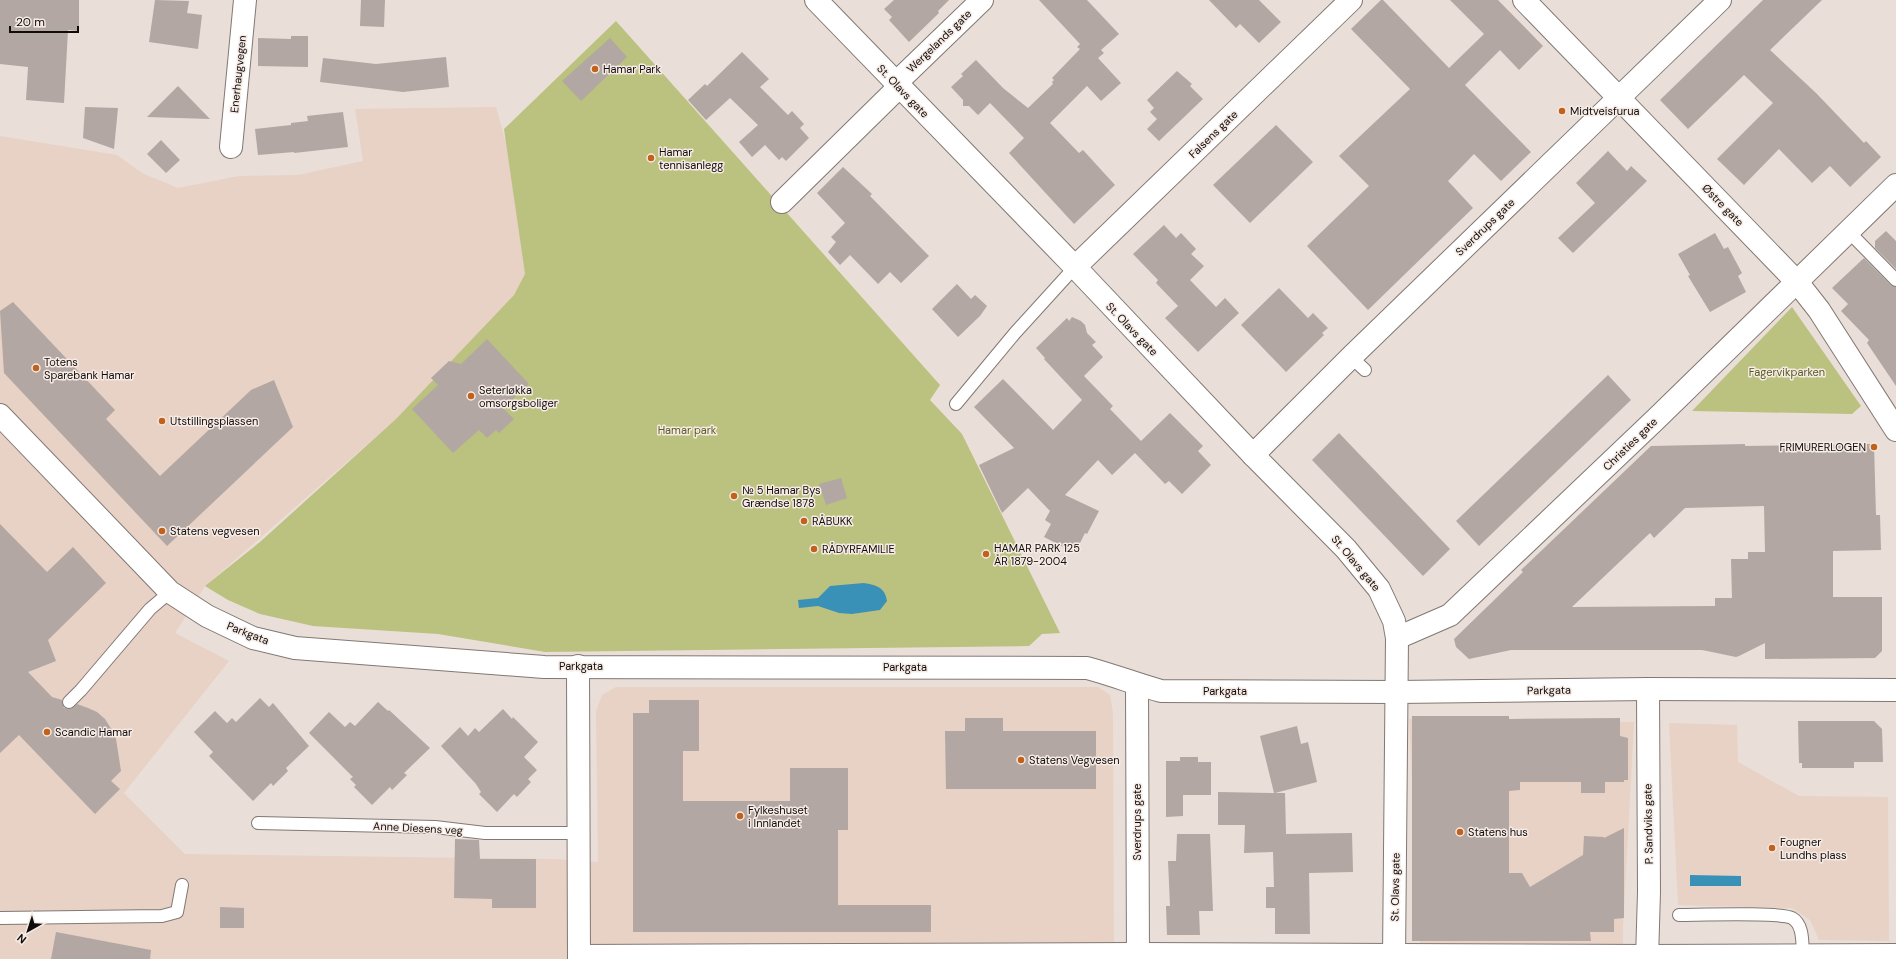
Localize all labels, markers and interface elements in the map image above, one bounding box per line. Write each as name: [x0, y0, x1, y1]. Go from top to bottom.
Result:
street label: Wergelands gate: [904, 6, 974, 76]
scale bar: [10, 8, 78, 34]
text: 20 m: [16, 14, 45, 30]
street label: Enerhaugvegen: [227, 35, 249, 113]
street label: St. Olavs gate: [874, 61, 932, 121]
place label: Hamar Park: [603, 62, 661, 76]
marker: Hamar Park: [590, 64, 600, 74]
place label: Midtveisfurua: [1570, 104, 1639, 118]
marker: Midtveisfurua: [1557, 106, 1567, 116]
street label: Falsens gate: [1186, 107, 1240, 161]
place label: Hamar tennisanlegg: [659, 145, 723, 172]
marker: Hamar tennisanlegg: [646, 153, 656, 163]
street label: Østre gate: [1699, 181, 1747, 229]
street label: Sverdrups gate: [1452, 195, 1518, 259]
street label: St. Olavs gate: [1103, 299, 1161, 359]
place label: Totens Sparebank Hamar: [44, 355, 134, 382]
marker: Totens Sparebank Hamar: [31, 363, 41, 373]
park label: Fagervikparken: [1749, 365, 1825, 379]
place label: Seterløkka omsorgsboliger: [479, 383, 558, 410]
marker: Seterløkka omsorgsboliger: [466, 391, 476, 401]
place label: Utstillingsplassen: [170, 414, 258, 428]
street label: Christies gate: [1600, 415, 1660, 473]
marker: Utstillingsplassen: [157, 416, 167, 426]
park label: Hamar park: [658, 423, 717, 437]
place label: FRIMURERLOGEN: [1780, 440, 1866, 454]
marker: FRIMURERLOGEN: [1869, 442, 1879, 452]
place label: № 5 Hamar Bys Grændse 1878: [742, 483, 821, 510]
marker: № 5 Hamar Bys Grændse 1878: [729, 491, 739, 501]
place label: RÅBUKK: [812, 514, 853, 528]
marker: RÅBUKK: [799, 516, 809, 526]
place label: Statens vegvesen: [170, 524, 259, 538]
marker: Statens vegvesen: [157, 526, 167, 536]
street label: St. Olavs gate: [1329, 532, 1383, 594]
place label: HAMAR PARK 125 ÅR 1879-2004: [994, 541, 1080, 568]
place label: RÅDYRFAMILIE: [822, 542, 895, 556]
marker: RÅDYRFAMILIE: [809, 544, 819, 554]
marker: HAMAR PARK 125 ÅR 1879-2004: [981, 549, 991, 559]
street label: Parkgata: [225, 619, 271, 647]
street label: Parkgata: [559, 659, 603, 673]
street label: Parkgata: [883, 660, 927, 674]
street label: Parkgata: [1527, 683, 1571, 697]
street label: Parkgata: [1203, 684, 1247, 698]
place label: Scandic Hamar: [55, 725, 132, 739]
marker: Scandic Hamar: [42, 727, 52, 737]
place label: Statens Vegvesen: [1029, 753, 1120, 767]
marker: Statens Vegvesen: [1016, 755, 1026, 765]
street label: P. Sandviks gate: [1640, 783, 1656, 865]
street label: Sverdrups gate: [1130, 784, 1144, 861]
place label: Fylkeshuset i Innlandet: [748, 803, 808, 830]
marker: Fylkeshuset i Innlandet: [735, 811, 745, 821]
street label: Anne Diesens veg: [373, 819, 463, 837]
place label: Statens hus: [1468, 825, 1528, 839]
marker: Statens hus: [1455, 827, 1465, 837]
place label: Fougner Lundhs plass: [1780, 835, 1846, 862]
marker: Fougner Lundhs plass: [1767, 843, 1777, 853]
street label: St. Olavs gate: [1387, 852, 1403, 922]
north arrow: [8, 911, 48, 951]
text: N: [14, 931, 29, 947]

